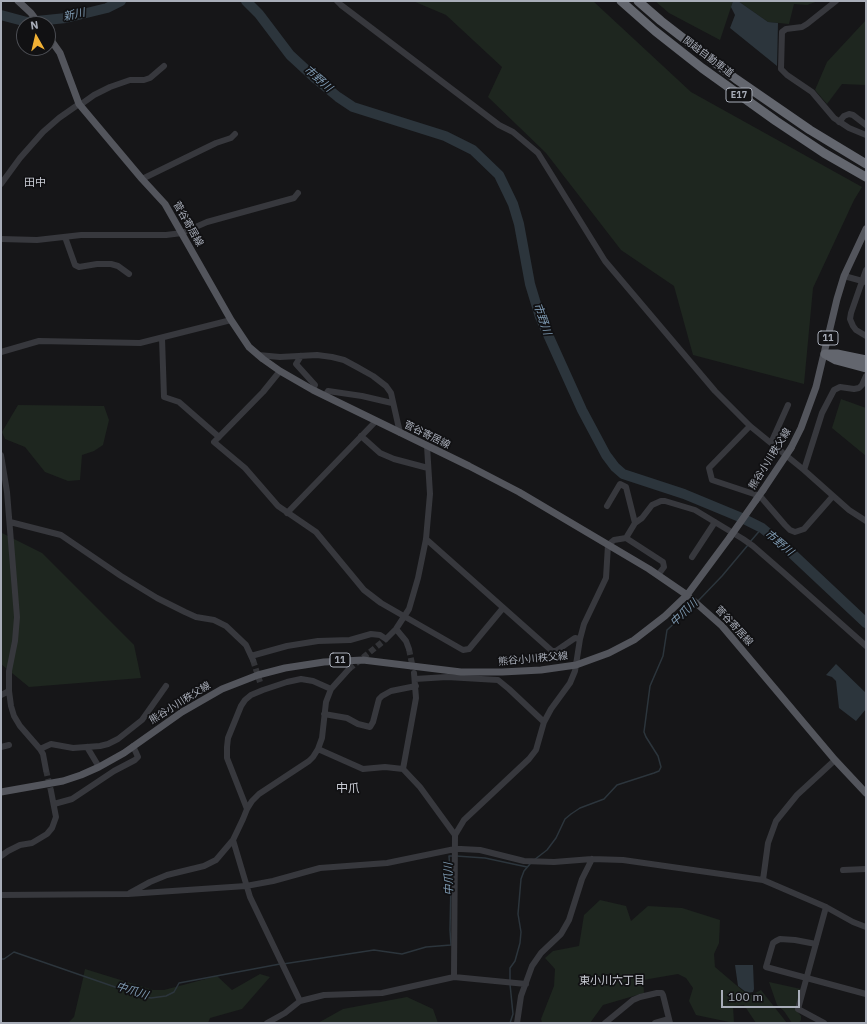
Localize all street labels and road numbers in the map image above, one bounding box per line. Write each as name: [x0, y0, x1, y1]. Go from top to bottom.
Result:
street label: 関越自動車道: [680, 34, 736, 80]
road number: E17: [726, 88, 752, 102]
street label: 菅谷寄居線: [170, 199, 206, 249]
road number: 11: [818, 331, 838, 345]
street label: 菅谷寄居線: [402, 419, 452, 451]
street label: 熊谷小川秩父線: [746, 426, 794, 492]
street label: 菅谷寄居線: [713, 604, 755, 648]
street label: 熊谷小川秩父線: [498, 650, 568, 668]
road number: 11: [330, 653, 350, 667]
street label: 熊谷小川秩父線: [147, 679, 213, 727]

